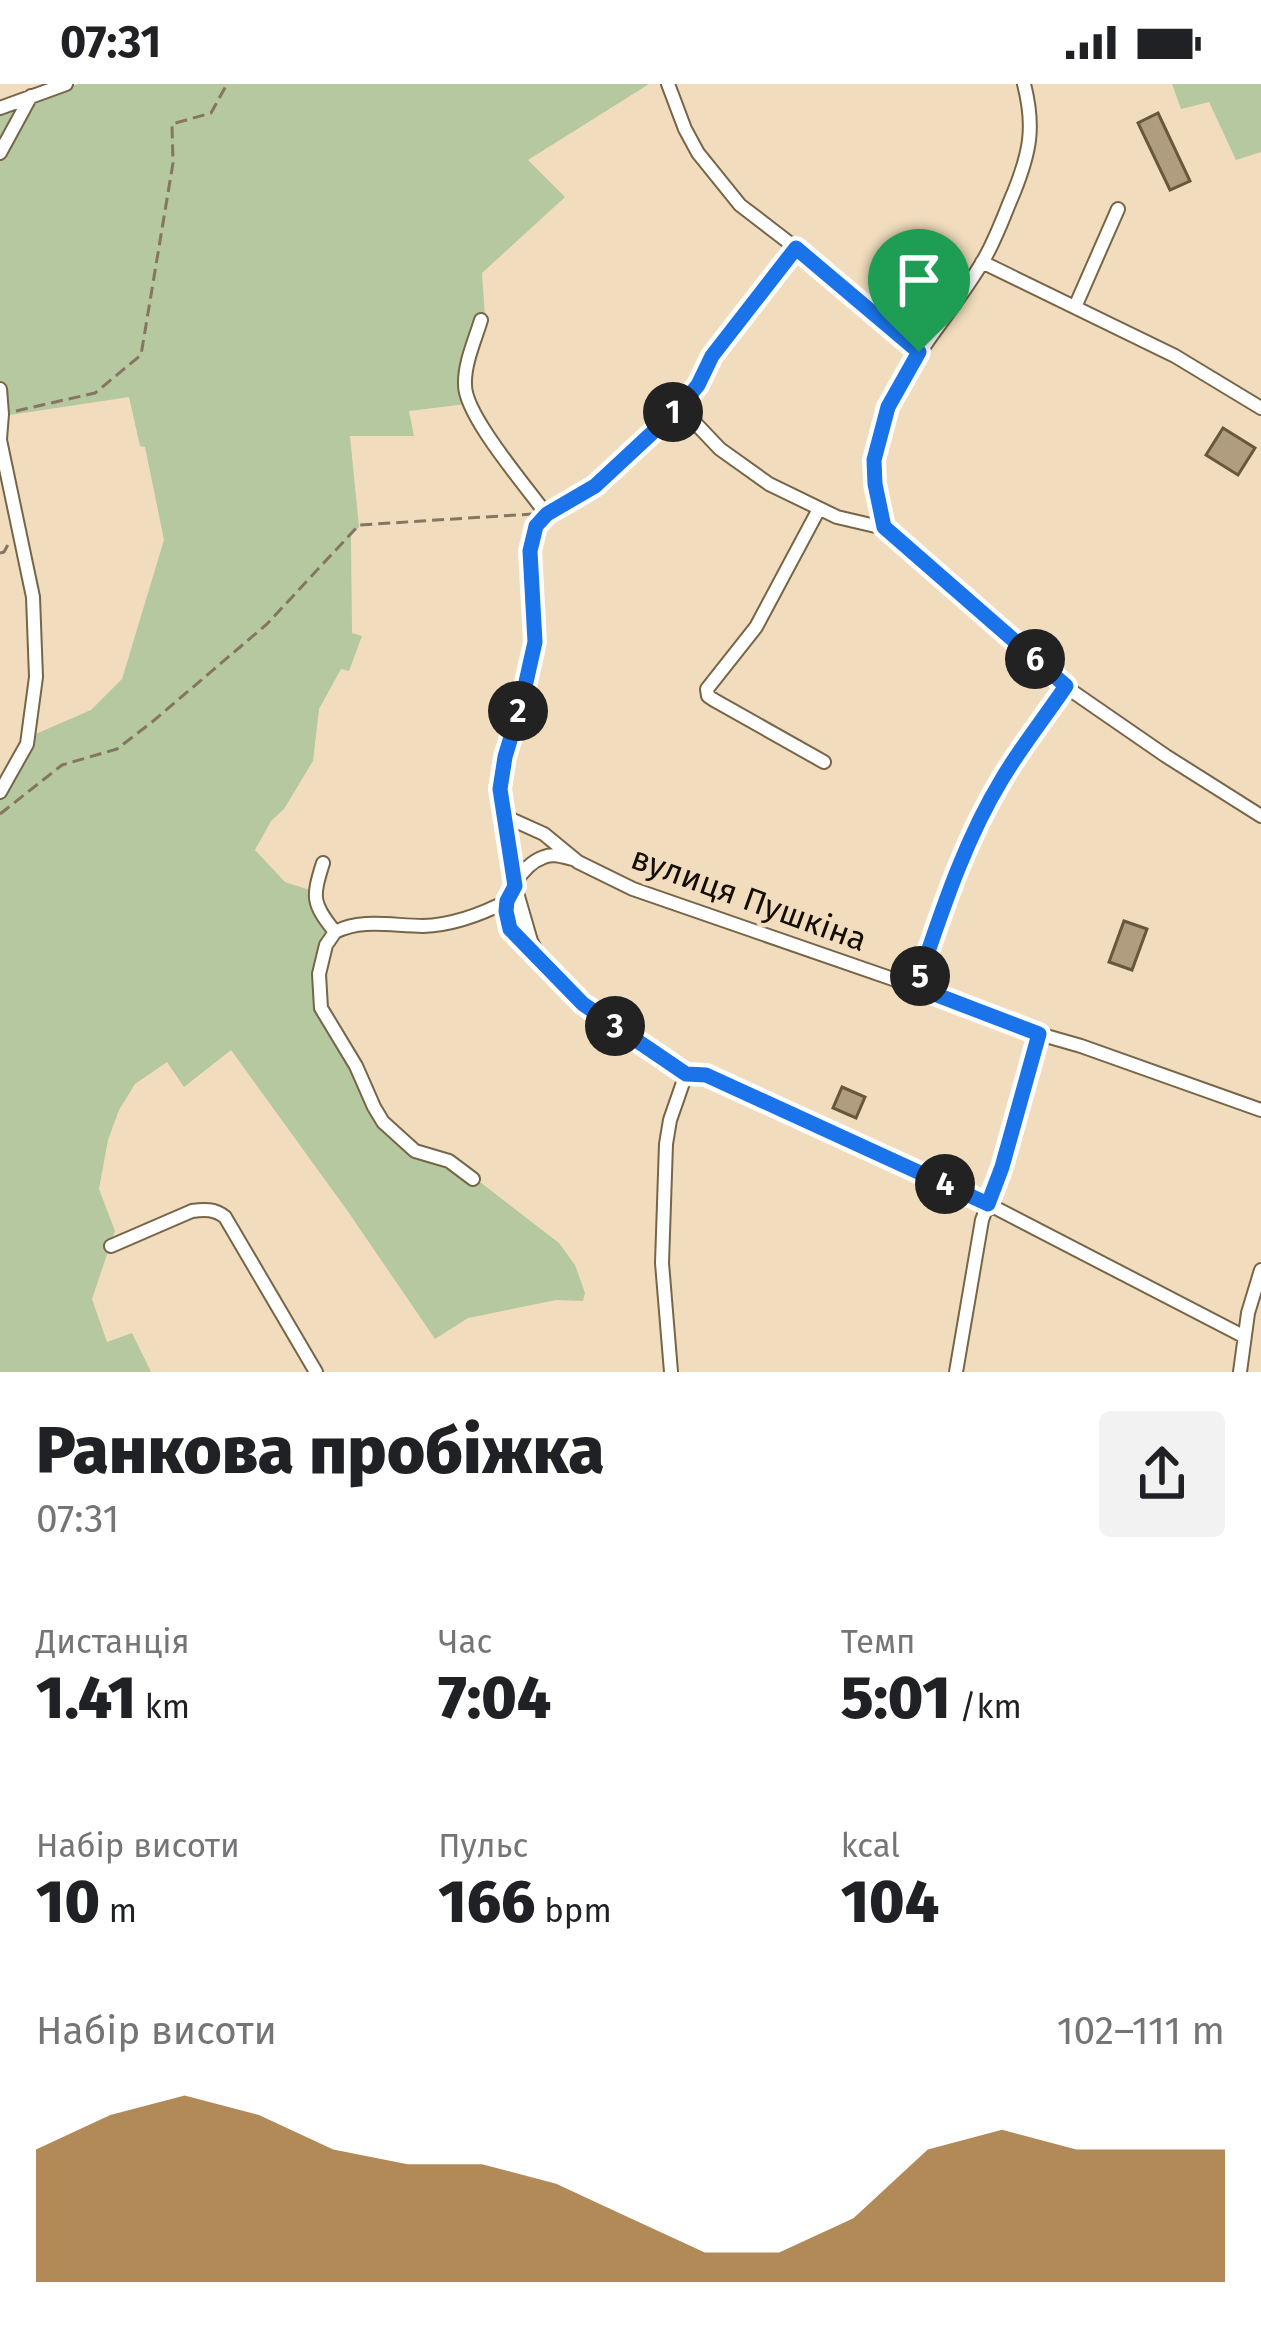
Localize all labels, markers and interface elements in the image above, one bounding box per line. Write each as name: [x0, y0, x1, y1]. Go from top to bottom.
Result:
text: 07:31: [60, 15, 161, 69]
pin: [868, 229, 970, 352]
icon: arrive: [886, 247, 952, 313]
pin: 1: [643, 382, 703, 442]
text: 1: [665, 392, 681, 432]
pin: 6: [1005, 629, 1065, 689]
text: 6: [1026, 639, 1044, 679]
pin: 2: [488, 681, 548, 741]
text: 2: [509, 691, 527, 731]
street label: вулиця Пушкіна: [626, 838, 872, 960]
pin: 5: [890, 946, 950, 1006]
text: 5: [911, 956, 929, 996]
pin: 3: [585, 996, 645, 1056]
text: 3: [606, 1006, 624, 1046]
pin: 4: [915, 1154, 975, 1214]
text: 4: [936, 1164, 954, 1204]
text: Ранкова пробіжка: [36, 1411, 605, 1490]
button: share: [1099, 1411, 1225, 1537]
text: 07:31: [36, 1496, 119, 1542]
text: Дистанція: [36, 1622, 190, 1662]
text: Час: [438, 1622, 492, 1662]
text: Темп: [841, 1622, 916, 1662]
text: 1.41: [36, 1662, 136, 1734]
text: 7:04: [438, 1662, 551, 1734]
text: 5:01: [841, 1662, 951, 1734]
text: km: [136, 1687, 190, 1727]
text: /km: [951, 1687, 1022, 1727]
text: Набір висоти: [36, 1826, 240, 1866]
text: Пульс: [438, 1826, 528, 1866]
text: kcal: [841, 1826, 900, 1866]
text: 10: [36, 1866, 100, 1938]
text: 166: [438, 1866, 535, 1938]
text: 104: [841, 1866, 939, 1938]
text: m: [100, 1891, 137, 1931]
text: bpm: [535, 1891, 612, 1931]
text: Набір висоти: [36, 2008, 277, 2054]
text: 102–111 m: [1057, 2008, 1225, 2054]

